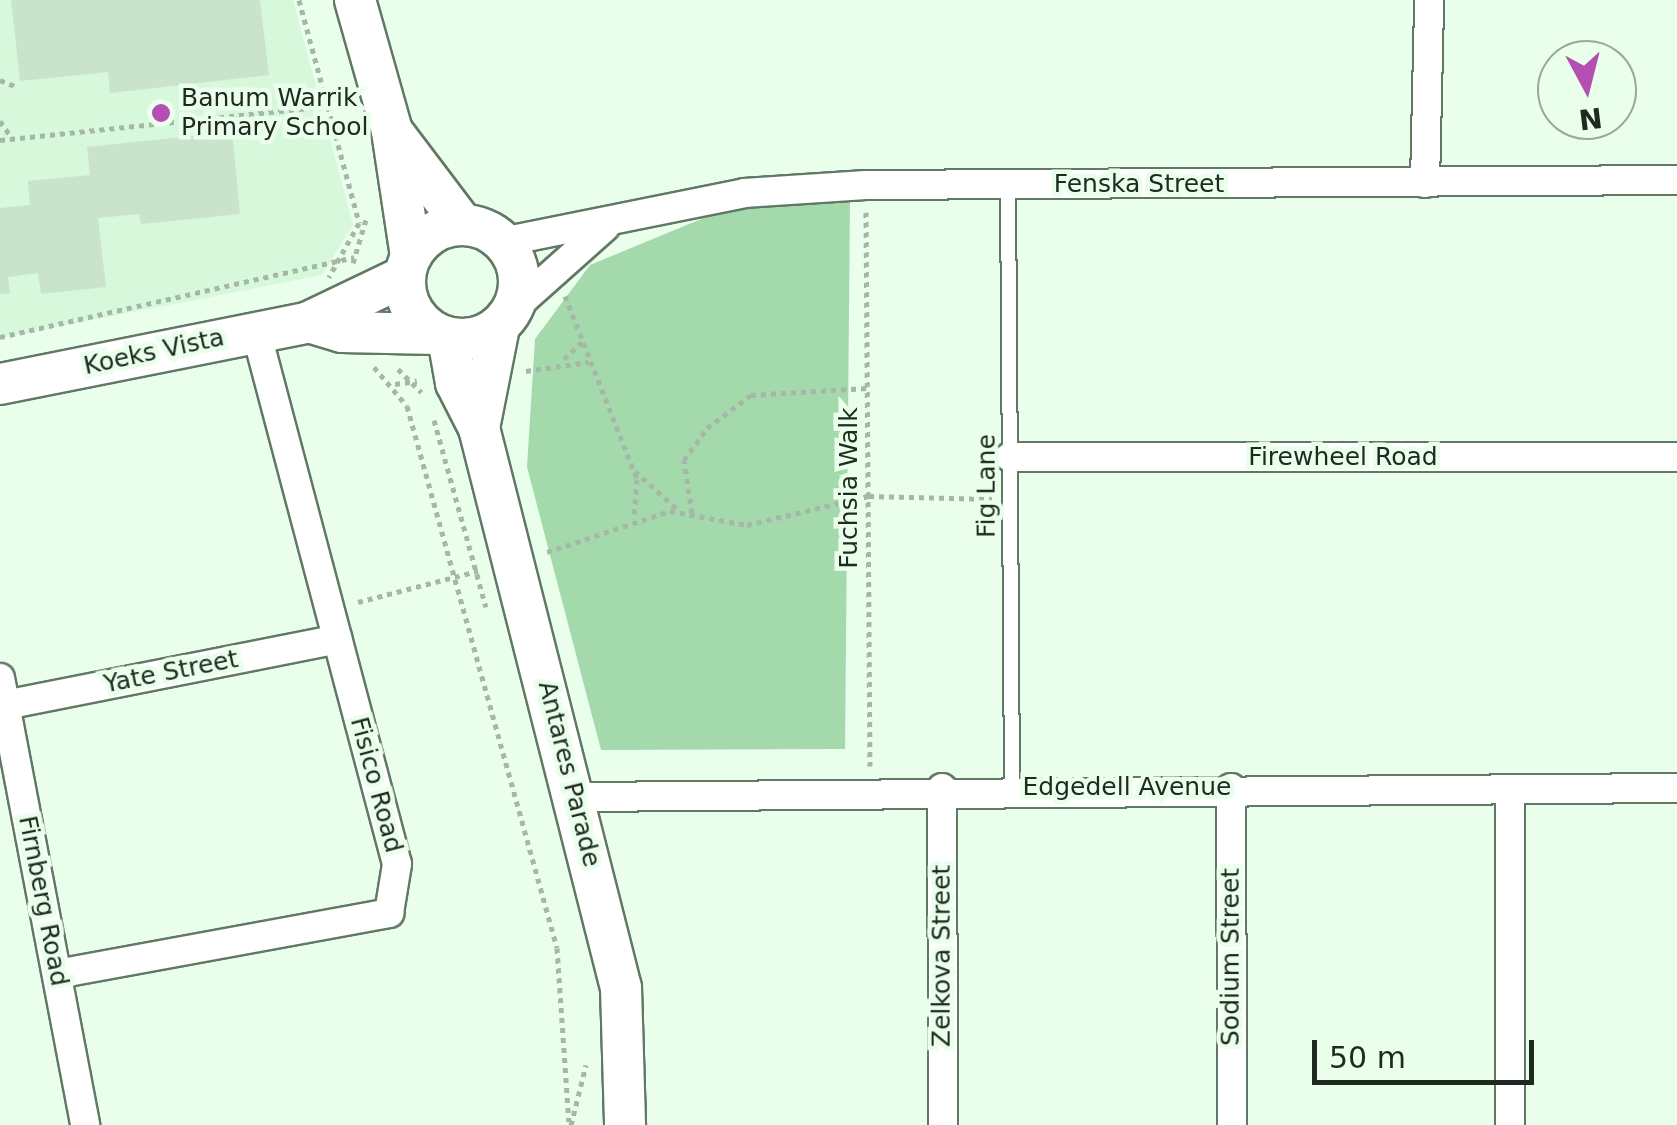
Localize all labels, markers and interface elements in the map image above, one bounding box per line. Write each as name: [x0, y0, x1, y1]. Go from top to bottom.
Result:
north arrow: [1537, 40, 1637, 140]
place label: Banum Warrik Primary School: [181, 84, 369, 143]
text: N: [1577, 100, 1604, 136]
marker: Banum Warrik Primary School: [150, 102, 172, 124]
street label: Fenska Street: [1054, 169, 1224, 199]
street label: Koeks Vista: [81, 322, 227, 382]
street label: Fuchsia Walk: [834, 407, 864, 569]
street label: Fig Lane: [972, 434, 1002, 538]
street label: Firewheel Road: [1248, 442, 1438, 472]
street label: Yate Street: [101, 644, 241, 700]
street label: Antares Parade: [531, 678, 607, 870]
street label: Fisico Road: [343, 714, 409, 856]
street label: Edgedell Avenue: [1023, 772, 1231, 802]
street label: Firnberg Road: [12, 813, 74, 989]
street label: Zelkova Street: [927, 865, 957, 1047]
street label: Sodium Street: [1216, 868, 1246, 1046]
scale bar: [1317, 1020, 1540, 1082]
text: 50 m: [1329, 1040, 1406, 1075]

